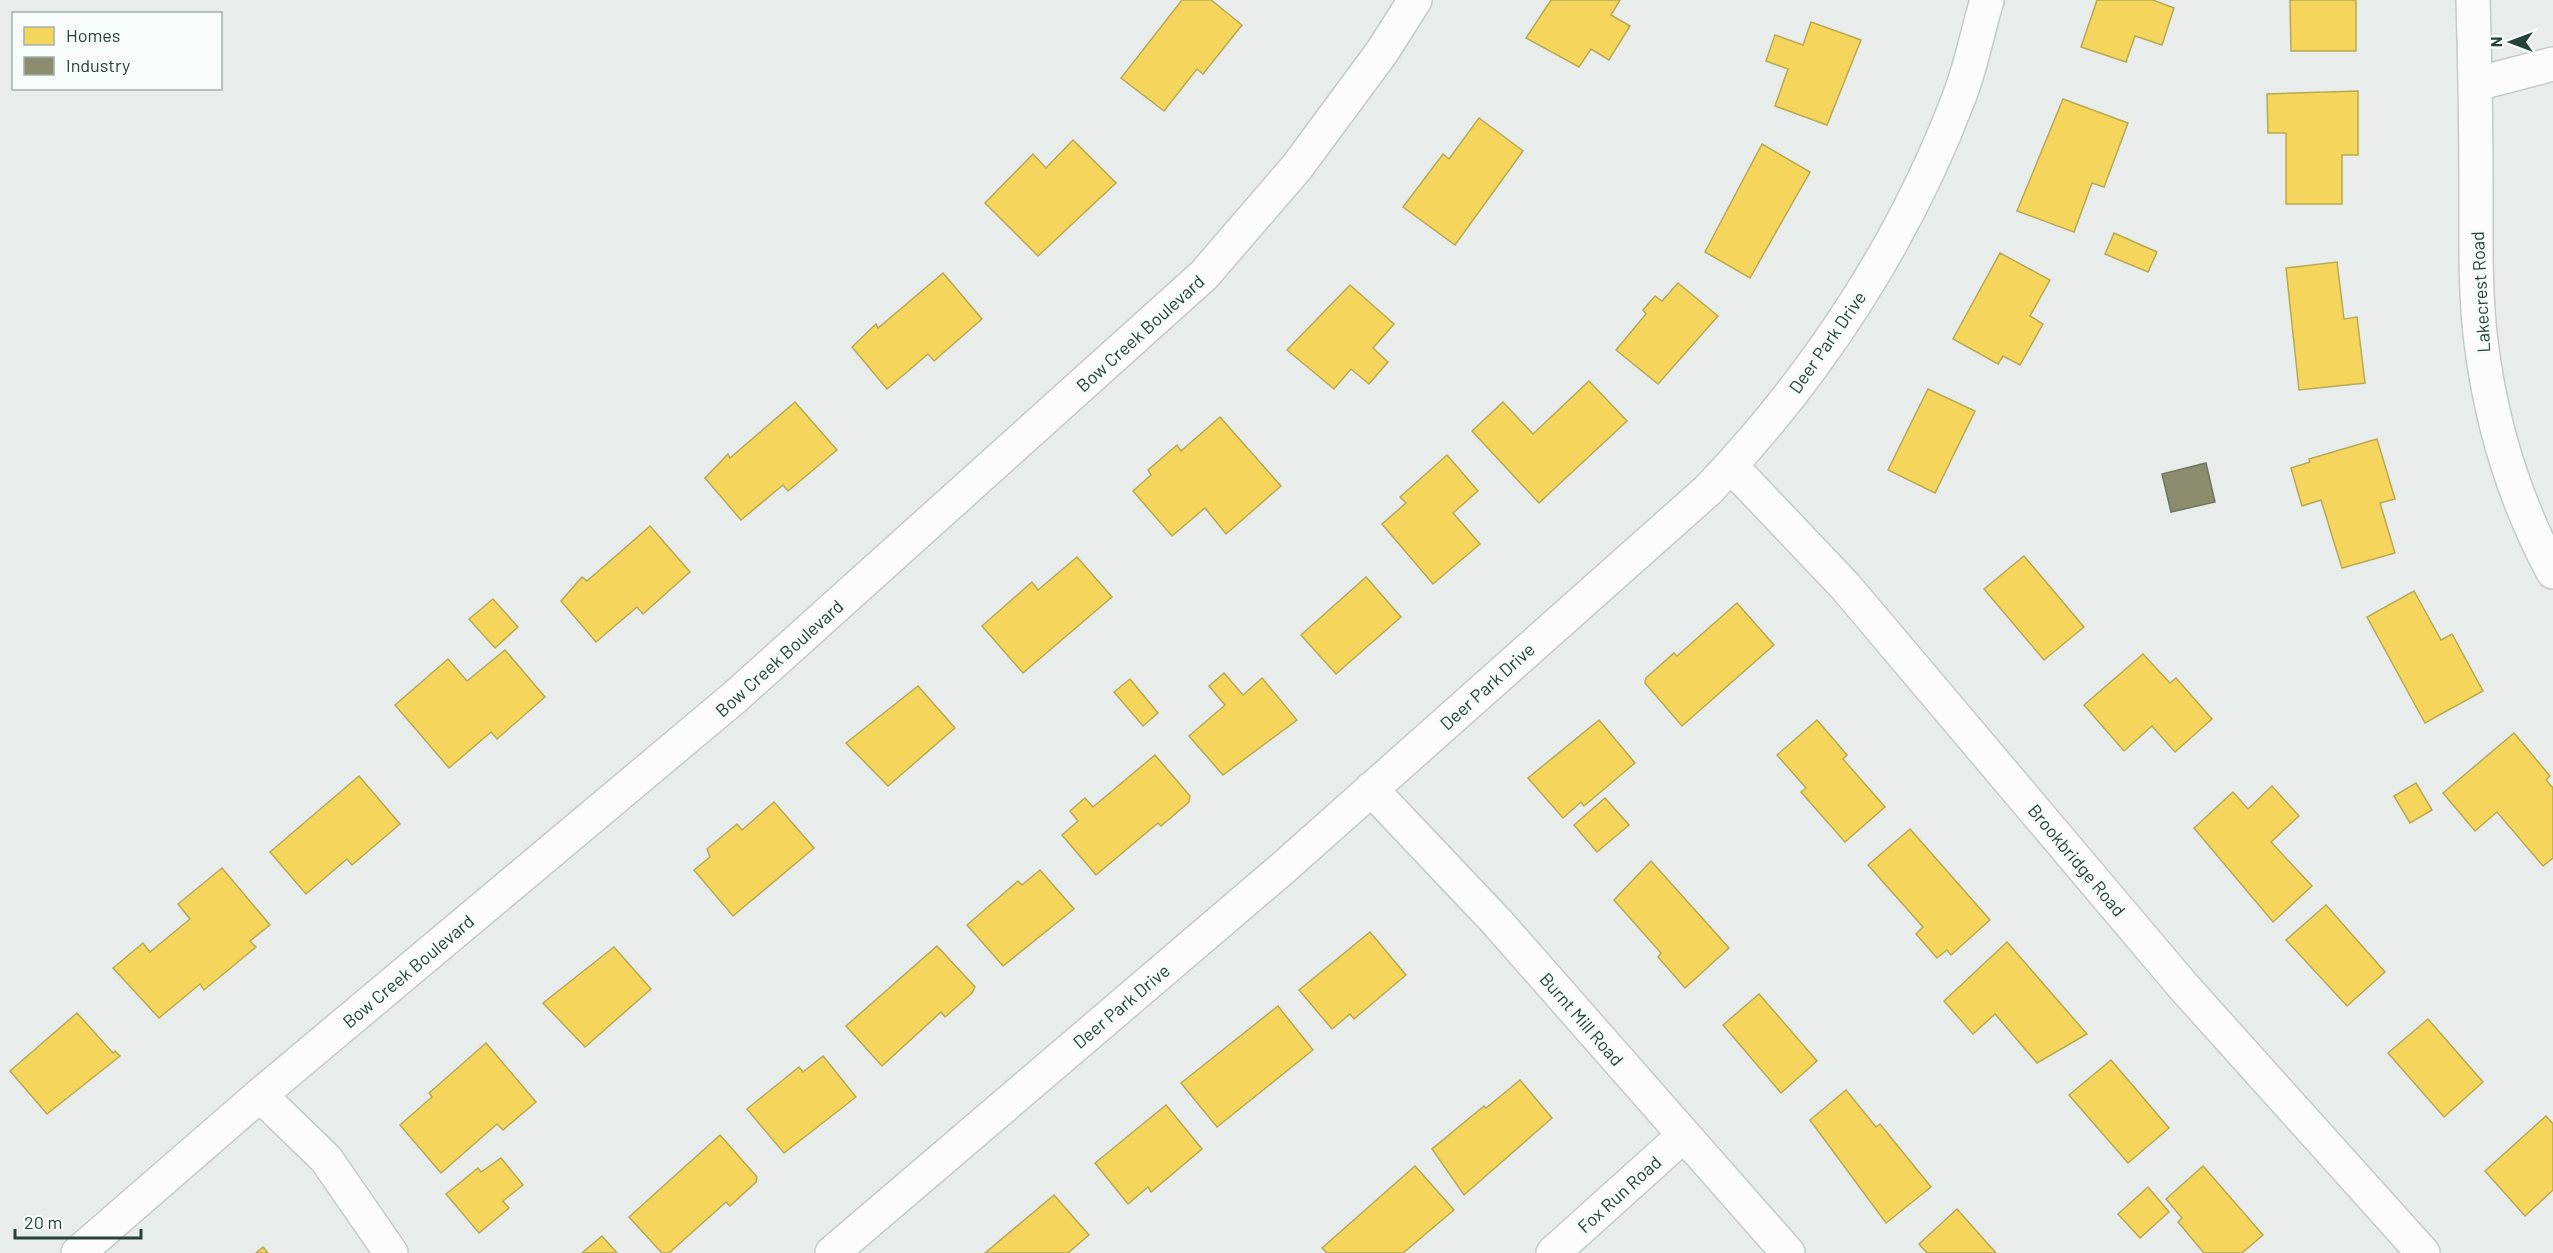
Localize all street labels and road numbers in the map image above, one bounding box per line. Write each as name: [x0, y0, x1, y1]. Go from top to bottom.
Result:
street label: Lakecrest Road: [2466, 231, 2494, 353]
street label: Bow Creek Boulevard: [1071, 270, 1209, 396]
street label: Deer Park Drive: [1784, 287, 1870, 397]
street label: Bow Creek Boulevard: [710, 595, 848, 721]
street label: Deer Park Drive: [1435, 638, 1539, 734]
street label: Brookbridge Road: [2024, 799, 2130, 921]
street label: Bow Creek Boulevard: [338, 910, 478, 1032]
street label: Deer Park Drive: [1068, 959, 1174, 1053]
street label: Burnt Mill Road: [1536, 968, 1628, 1070]
street label: Fox Run Road: [1573, 1151, 1665, 1237]

